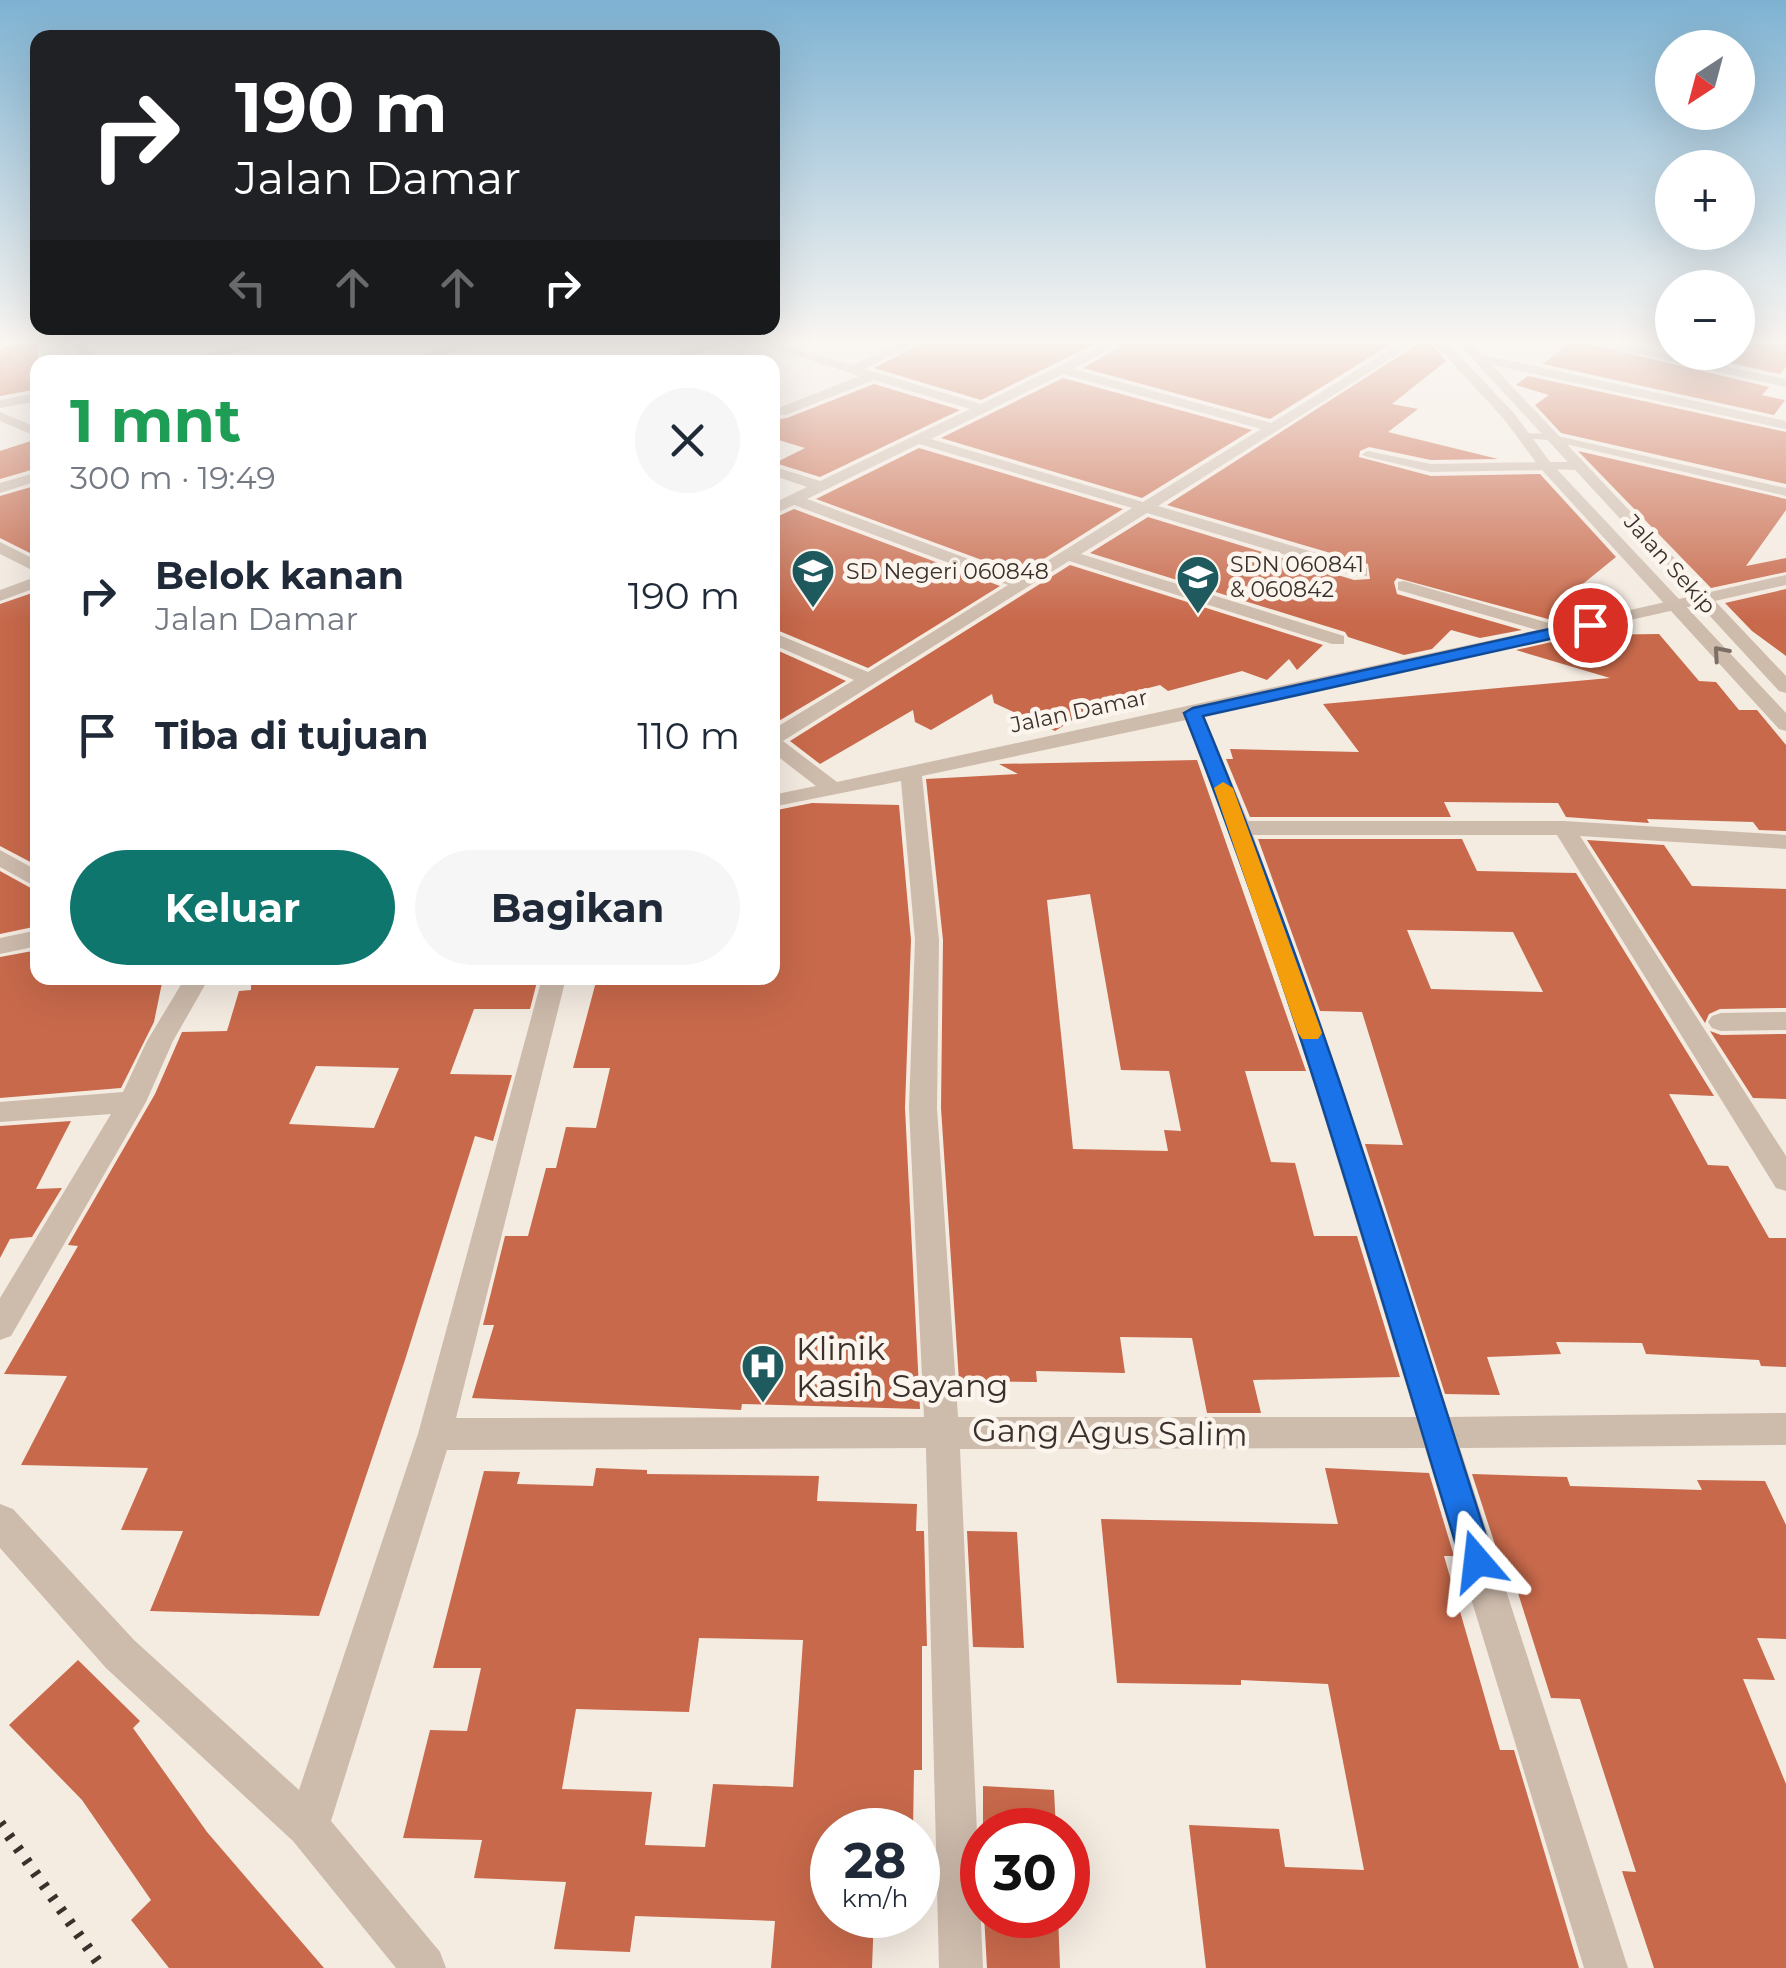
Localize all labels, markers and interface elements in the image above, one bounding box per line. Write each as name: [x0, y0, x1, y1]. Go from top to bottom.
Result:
north arrow: [1655, 30, 1755, 130]
map controls: [1655, 30, 1755, 370]
text: 190 m: [235, 64, 448, 150]
icon: right: [70, 70, 200, 200]
text: Jalan Damar: [235, 150, 521, 205]
button: +: [1655, 150, 1755, 250]
icon: left: [220, 260, 275, 315]
icon: ahead: [325, 260, 380, 315]
icon: ahead: [430, 260, 485, 315]
icon: right: [535, 260, 590, 315]
button: −: [1655, 270, 1755, 370]
text: 1 mnt: [70, 384, 241, 457]
button: close: [635, 388, 740, 493]
text: 300 m · 19:49: [70, 458, 276, 497]
street label: Jalan Sekip: [1618, 508, 1722, 619]
school or university icon: SD Negeri 060848: [790, 548, 836, 609]
place label: SDN 060841 & 060842: [1230, 551, 1364, 603]
text: Belok kanan: [155, 552, 404, 599]
school or university icon: SDN 060841 & 060842: [1175, 554, 1221, 615]
place label: SD Negeri 060848: [846, 558, 1049, 585]
icon: right: [70, 568, 125, 623]
text: 190 m: [628, 572, 740, 619]
pin: [1548, 583, 1633, 668]
icon: arrive: [1563, 598, 1618, 653]
text: Jalan Damar: [155, 599, 358, 638]
one-way arrow: [1713, 647, 1731, 665]
street label: Jalan Damar: [1007, 683, 1150, 739]
icon: arrive: [70, 708, 125, 763]
text: Tiba di tujuan: [155, 712, 429, 759]
text: 110 m: [637, 712, 740, 759]
button: Keluar: [70, 850, 395, 965]
button: Bagikan: [415, 850, 740, 965]
place label: Klinik Kasih Sayang: [796, 1329, 1009, 1405]
hospital icon: Klinik Kasih Sayang: [740, 1343, 786, 1404]
street label: Gang Agus Salim: [972, 1410, 1248, 1454]
position arrow: [1425, 1509, 1529, 1613]
speed limit sign: 30: [960, 1808, 1090, 1938]
text: 28: [844, 1830, 906, 1891]
text: km/h: [842, 1883, 908, 1913]

